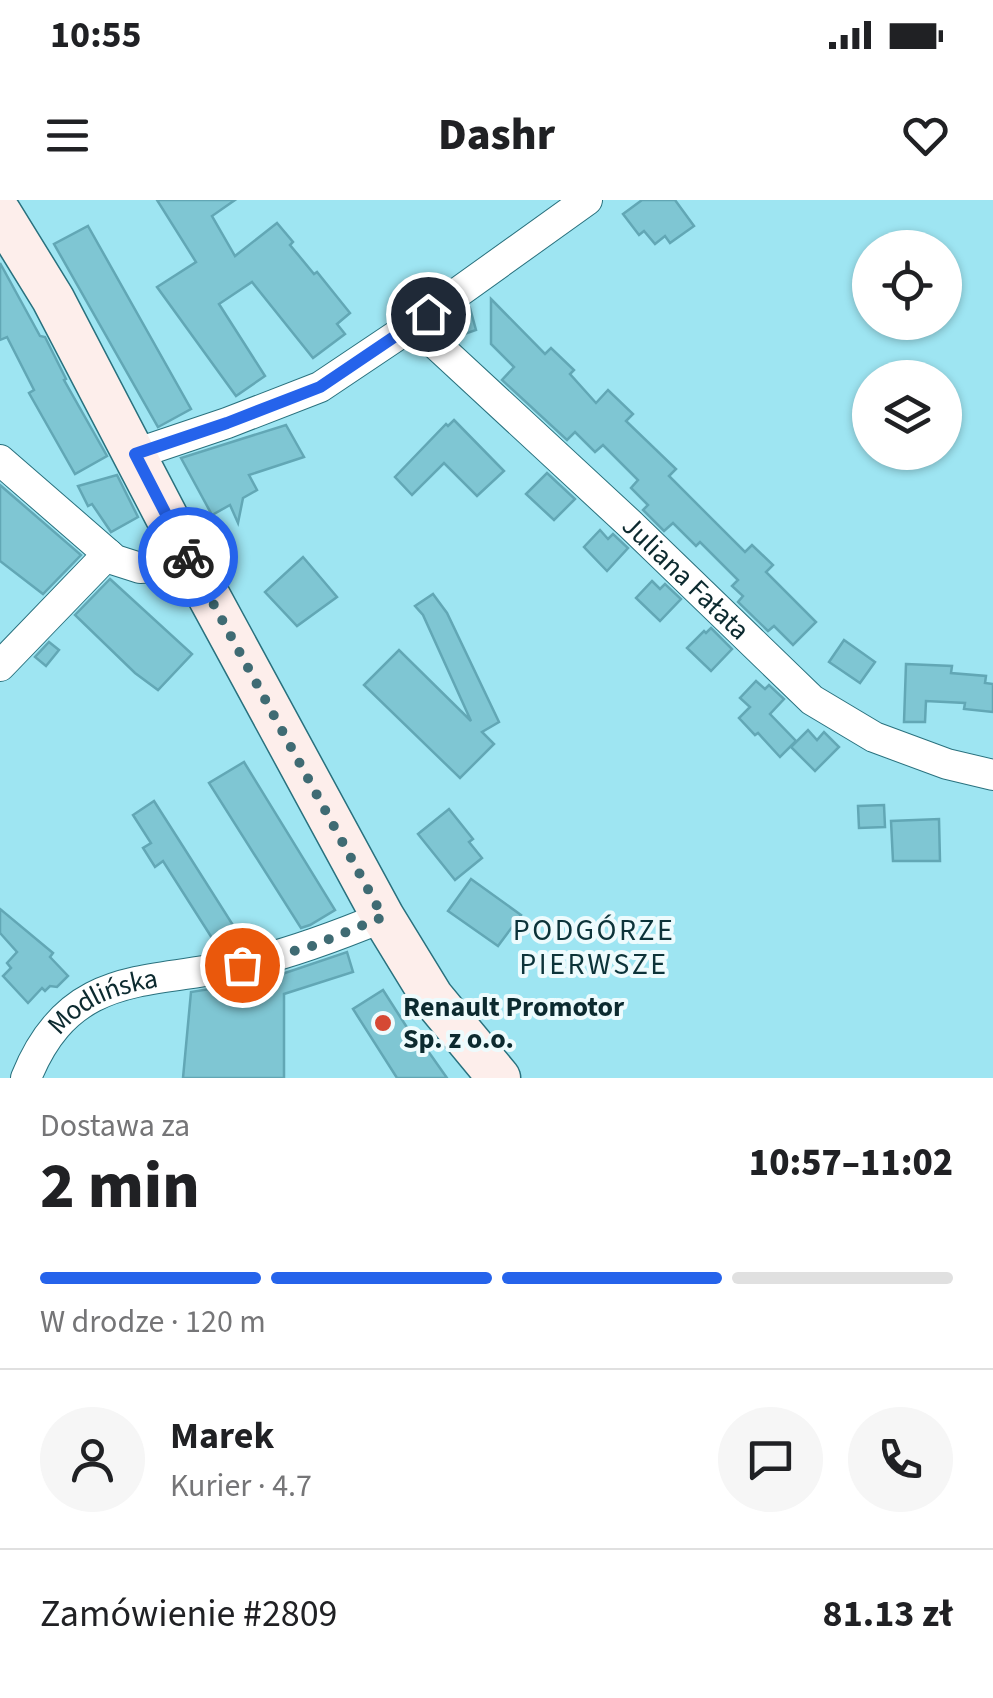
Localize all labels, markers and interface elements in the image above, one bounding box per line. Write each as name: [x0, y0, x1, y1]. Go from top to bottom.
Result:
text: 10:55: [50, 8, 142, 62]
text: Dashr: [438, 103, 555, 167]
icon: menu: [40, 108, 95, 163]
icon: heart: [898, 108, 953, 163]
map controls: [852, 230, 962, 470]
button: locate: [852, 230, 962, 340]
pin: [386, 272, 471, 357]
icon: home: [401, 287, 456, 342]
button: layers: [852, 360, 962, 470]
courier: [138, 507, 238, 607]
street label: Juliana Fałata: [613, 507, 759, 649]
icon: bike: [161, 530, 216, 585]
district label: PODGÓRZE PIERWSZE: [513, 909, 675, 986]
pin: [200, 923, 285, 1008]
icon: bag: [215, 938, 270, 993]
street label: Modlińska: [38, 958, 161, 1043]
place label: Renault Promotor Sp. z o.o.: [403, 987, 625, 1059]
marker: Renault Promotor Sp. z o.o.: [372, 1012, 394, 1034]
text: Dostawa za: [40, 1103, 190, 1149]
text: 10:57–11:02: [749, 1136, 953, 1190]
text: 2 min: [40, 1140, 200, 1233]
text: W drodze · 120 m: [40, 1299, 266, 1345]
button: person: [40, 1407, 145, 1512]
button: chat: [718, 1407, 823, 1512]
button: phone: [848, 1407, 953, 1512]
text: Marek: [170, 1409, 274, 1463]
text: Kurier · 4.7: [170, 1463, 312, 1509]
text: Zamówienie #2809: [40, 1587, 338, 1641]
text: 81.13 zł: [823, 1587, 953, 1641]

